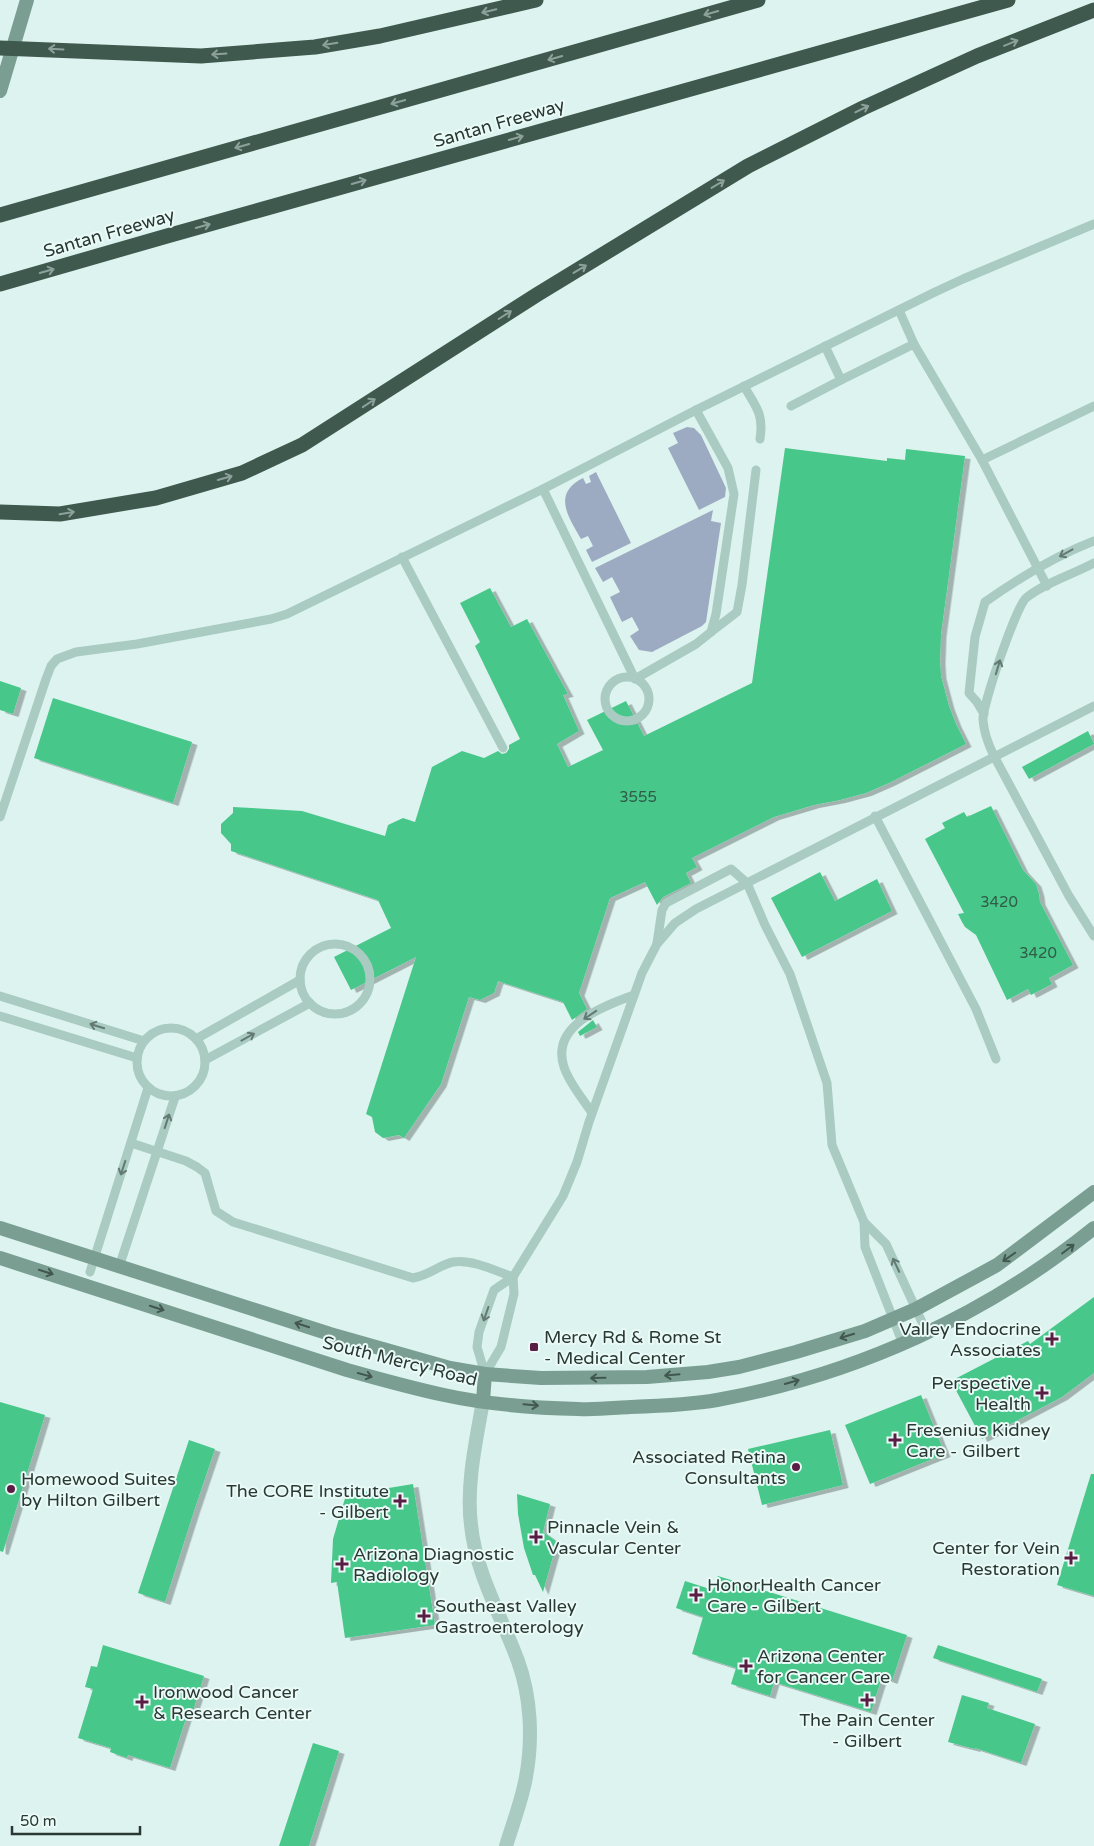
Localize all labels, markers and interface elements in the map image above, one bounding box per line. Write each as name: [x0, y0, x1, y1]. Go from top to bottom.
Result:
one-way arrow: [481, 7, 497, 16]
one-way arrow: [703, 9, 719, 19]
one-way arrow: [1003, 38, 1018, 47]
one-way arrow: [322, 40, 338, 50]
one-way arrow: [49, 45, 65, 54]
one-way arrow: [211, 50, 227, 59]
one-way arrow: [547, 53, 563, 63]
street label: Santan Freeway: [431, 94, 568, 152]
one-way arrow: [391, 97, 407, 107]
one-way arrow: [854, 104, 869, 113]
one-way arrow: [507, 133, 523, 142]
one-way arrow: [234, 142, 250, 151]
one-way arrow: [351, 176, 367, 186]
one-way arrow: [711, 179, 725, 189]
street label: Santan Freeway: [41, 204, 178, 262]
one-way arrow: [194, 220, 210, 230]
one-way arrow: [572, 263, 586, 273]
one-way arrow: [38, 265, 54, 275]
one-way arrow: [498, 309, 512, 319]
one-way arrow: [362, 398, 376, 408]
one-way arrow: [217, 472, 233, 482]
one-way arrow: [59, 508, 75, 518]
one-way arrow: [1059, 549, 1073, 559]
one-way arrow: [994, 660, 1003, 675]
house number: 3555: [619, 788, 657, 806]
house number: 3420: [980, 893, 1018, 911]
house number: 3420: [1019, 944, 1057, 962]
one-way arrow: [583, 1010, 597, 1020]
one-way arrow: [90, 1021, 106, 1031]
one-way arrow: [241, 1032, 256, 1042]
one-way arrow: [163, 1113, 172, 1129]
one-way arrow: [117, 1159, 127, 1175]
one-way arrow: [1061, 1244, 1075, 1254]
one-way arrow: [1002, 1252, 1016, 1262]
one-way arrow: [890, 1258, 900, 1273]
one-way arrow: [38, 1268, 54, 1278]
one-way arrow: [148, 1304, 164, 1314]
one-way arrow: [481, 1306, 490, 1321]
place label: Valley Endocrine Associates: [899, 1318, 1041, 1361]
one-way arrow: [294, 1320, 310, 1330]
place label: Mercy Rd & Rome St - Medical Center: [544, 1326, 721, 1369]
street label: South Mercy Road: [320, 1331, 480, 1391]
one-way arrow: [840, 1332, 856, 1342]
marker: Valley Endocrine Associates: [1045, 1332, 1059, 1346]
marker: Mercy Rd & Rome St - Medical Center: [528, 1341, 540, 1353]
one-way arrow: [357, 1370, 373, 1380]
one-way arrow: [665, 1370, 681, 1380]
place label: Perspective Health: [931, 1372, 1031, 1415]
one-way arrow: [590, 1373, 606, 1383]
one-way arrow: [784, 1377, 800, 1387]
marker: Perspective Health: [1035, 1386, 1049, 1400]
one-way arrow: [523, 1401, 539, 1410]
place label: Fresenius Kidney Care - Gilbert: [906, 1419, 1051, 1462]
marker: Fresenius Kidney Care - Gilbert: [888, 1433, 902, 1447]
place label: Associated Retina Consultants: [632, 1446, 786, 1489]
marker: Associated Retina Consultants: [790, 1461, 802, 1473]
place label: Homewood Suites by Hilton Gilbert: [21, 1468, 176, 1511]
place label: The CORE Institute - Gilbert: [226, 1480, 389, 1523]
marker: Homewood Suites by Hilton Gilbert: [5, 1483, 17, 1495]
marker: The CORE Institute - Gilbert: [393, 1494, 407, 1508]
place label: Pinnacle Vein & Vascular Center: [547, 1516, 681, 1559]
marker: Pinnacle Vein & Vascular Center: [529, 1530, 543, 1544]
place label: Center for Vein Restoration: [932, 1537, 1060, 1580]
place label: Arizona Diagnostic Radiology: [353, 1543, 514, 1586]
marker: Center for Vein Restoration: [1064, 1551, 1078, 1565]
marker: Arizona Diagnostic Radiology: [335, 1557, 349, 1571]
place label: HonorHealth Cancer Care - Gilbert: [707, 1574, 881, 1617]
marker: HonorHealth Cancer Care - Gilbert: [689, 1588, 703, 1602]
place label: Southeast Valley Gastroenterology: [435, 1595, 584, 1638]
marker: Southeast Valley Gastroenterology: [417, 1609, 431, 1623]
place label: Arizona Center for Cancer Care: [757, 1645, 890, 1688]
marker: Arizona Center for Cancer Care: [739, 1659, 753, 1673]
place label: Ironwood Cancer & Research Center: [153, 1681, 312, 1724]
marker: The Pain Center - Gilbert: [860, 1693, 874, 1707]
marker: Ironwood Cancer & Research Center: [135, 1695, 149, 1709]
place label: The Pain Center - Gilbert: [799, 1709, 935, 1752]
scale bar: [12, 1804, 140, 1836]
text: 50 m: [20, 1812, 57, 1830]

